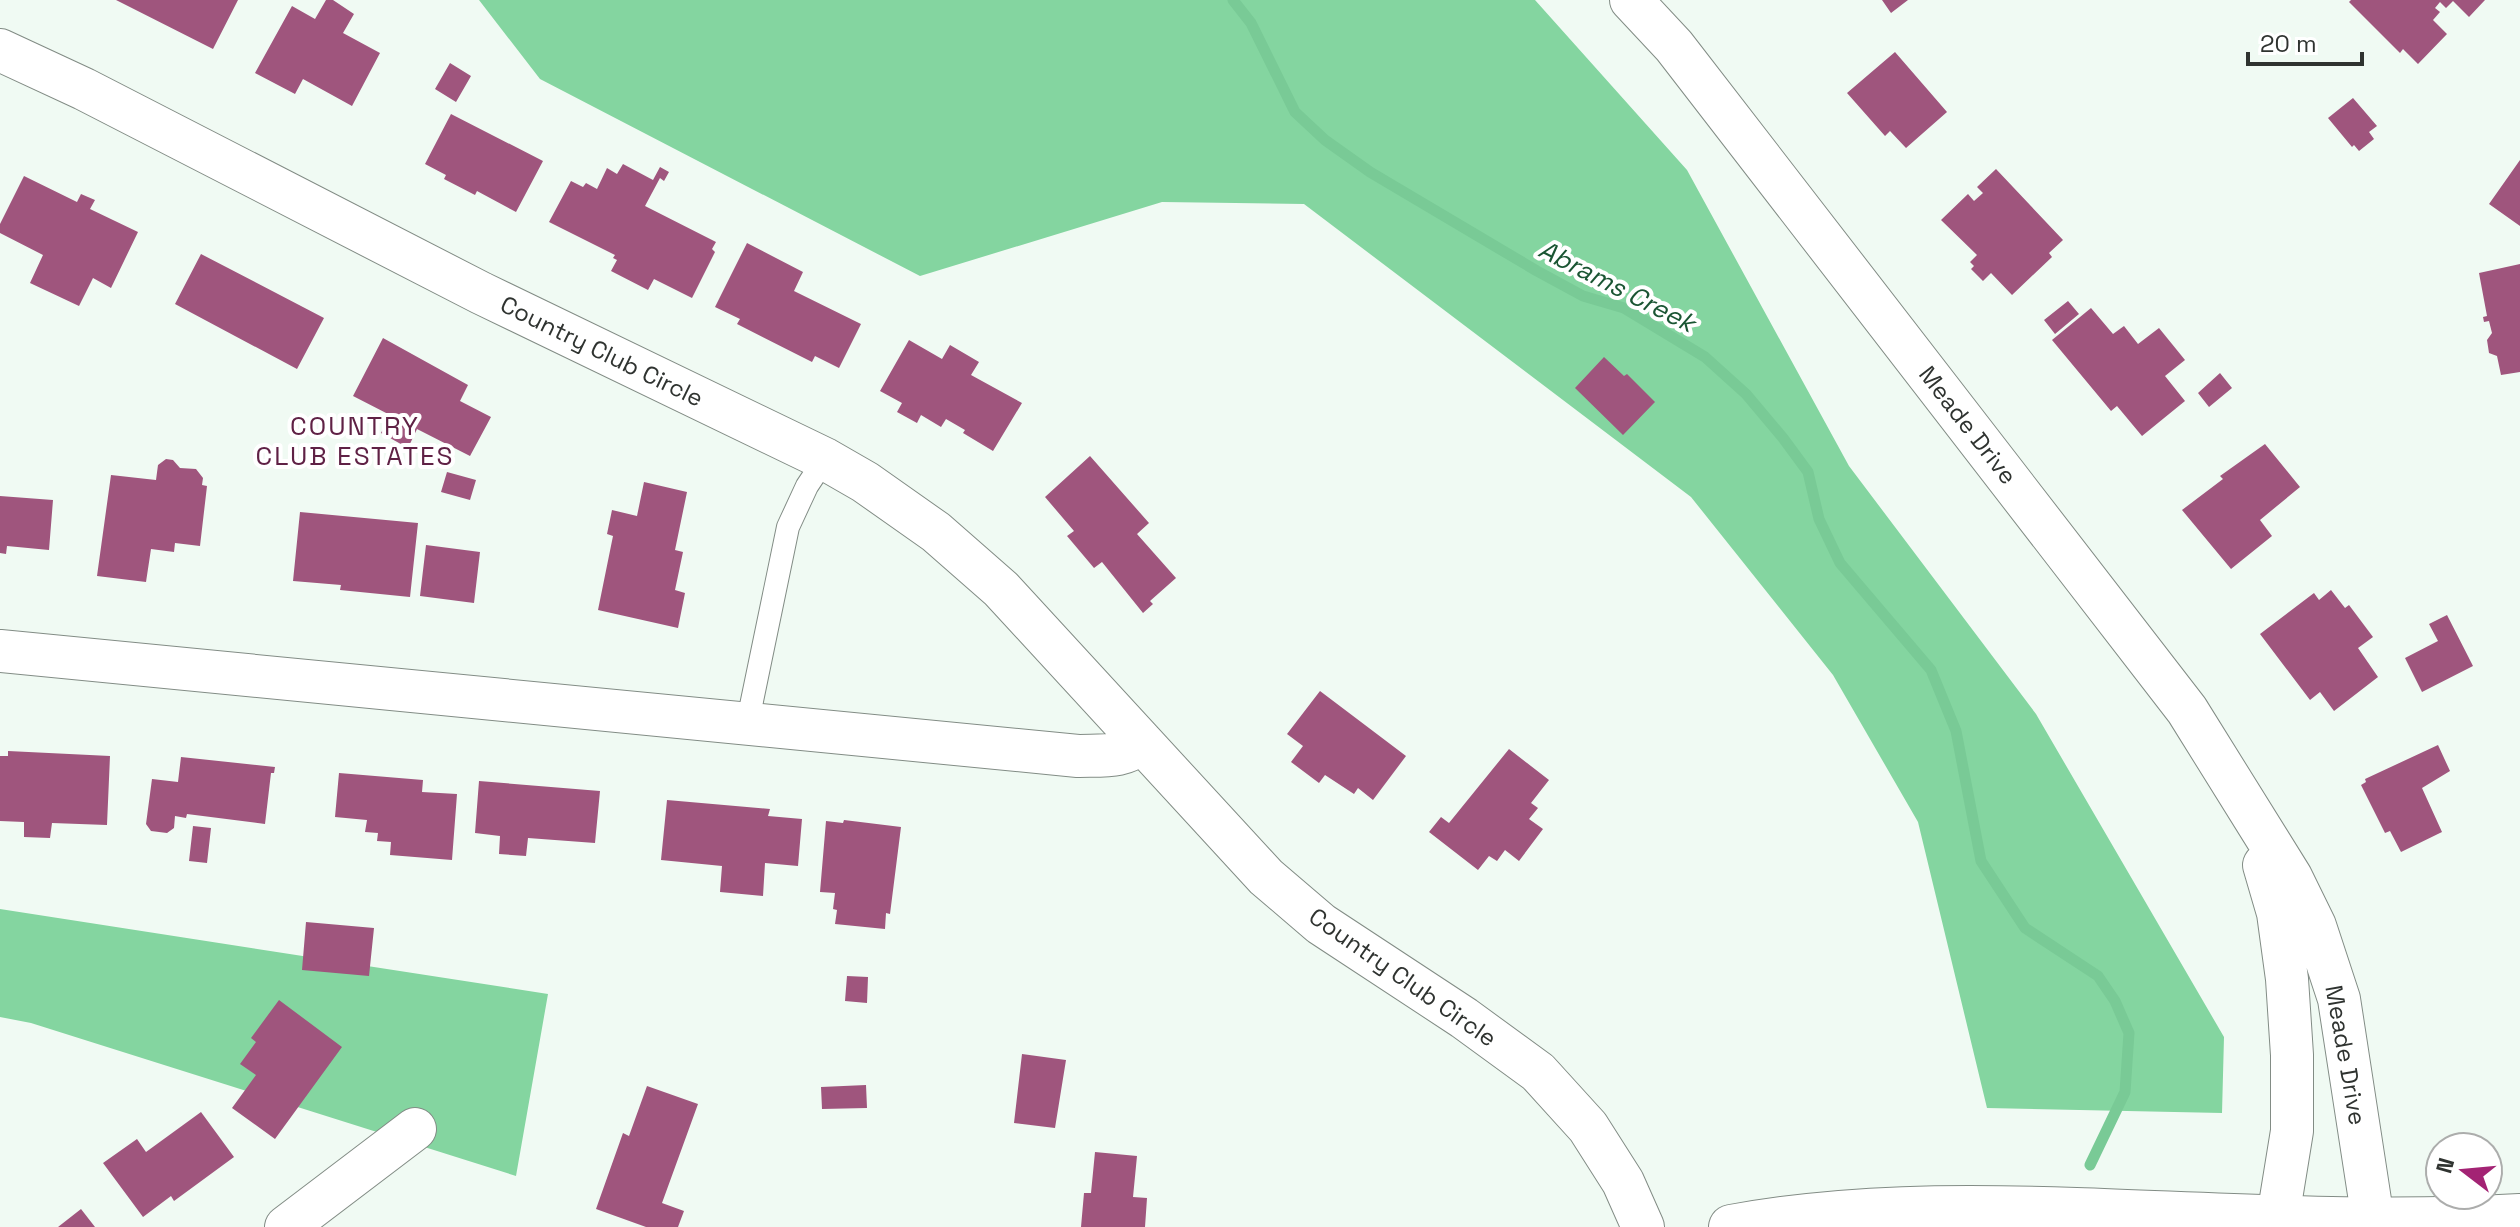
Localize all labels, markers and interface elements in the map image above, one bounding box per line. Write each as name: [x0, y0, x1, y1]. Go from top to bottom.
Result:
scale bar: [2248, 16, 2362, 66]
text: 20 m: [2260, 28, 2317, 59]
water label: Abrams Creek: [1533, 232, 1704, 341]
street label: Country Club Circle: [495, 288, 709, 414]
street label: Meade Drive: [1912, 360, 2024, 490]
district label: COUNTRY CLUB ESTATES: [255, 409, 455, 473]
street label: Country Club Circle: [1303, 901, 1503, 1053]
street label: Meade Drive: [2318, 982, 2374, 1128]
north arrow: [2424, 1131, 2504, 1211]
text: N: [2429, 1155, 2460, 1176]

